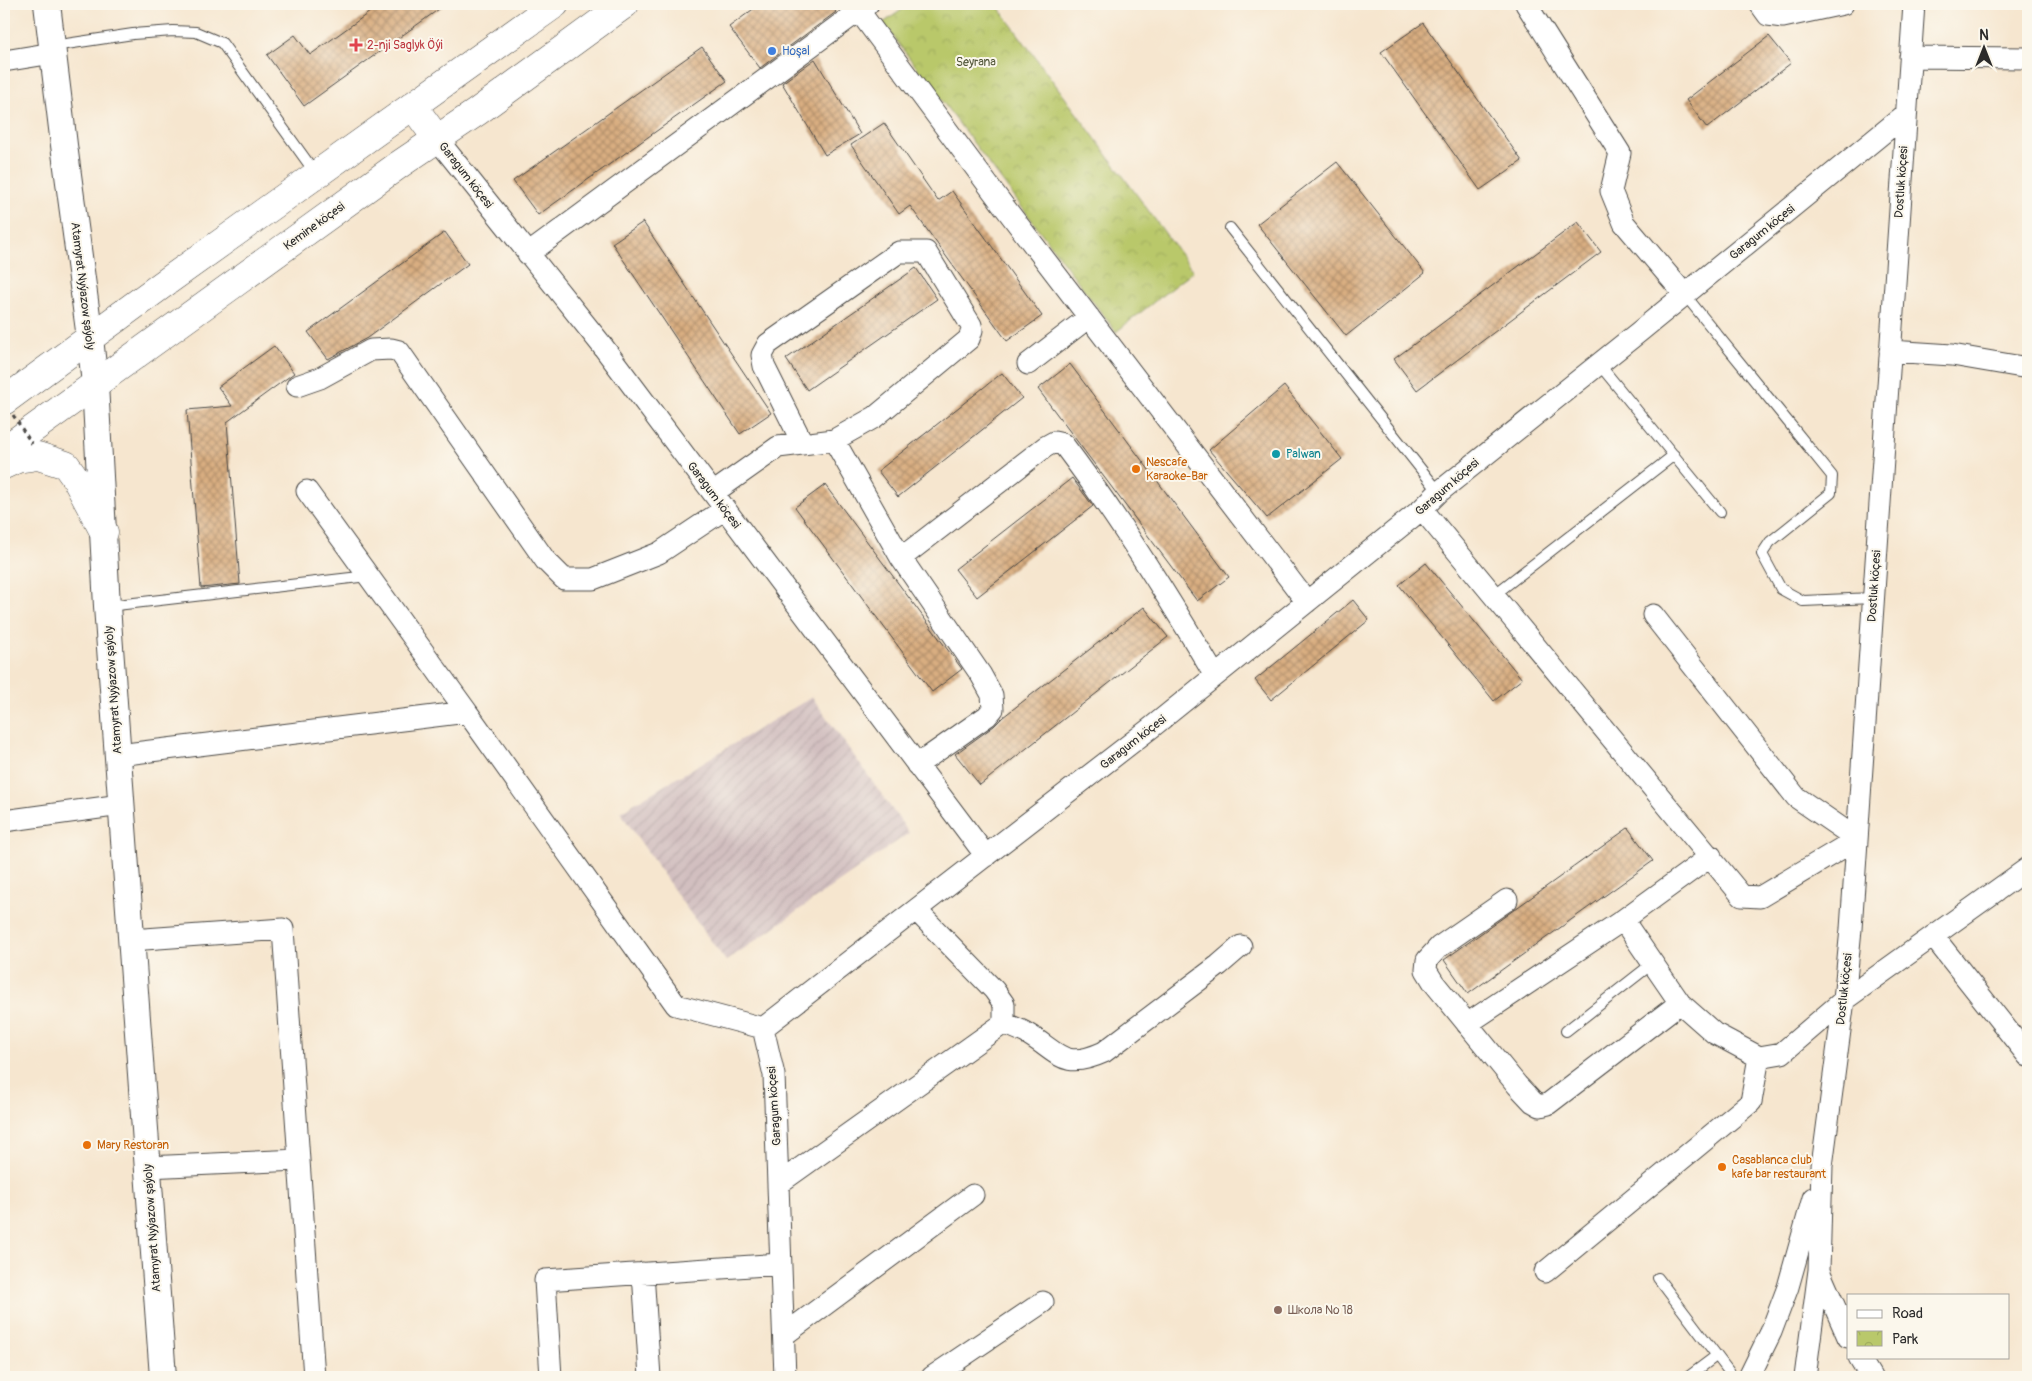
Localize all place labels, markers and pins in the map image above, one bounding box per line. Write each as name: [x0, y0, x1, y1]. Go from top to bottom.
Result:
place label: 2-nji Saglyk Öýi: [367, 37, 443, 53]
marker: 2-nji Saglyk Öýi: [349, 38, 363, 52]
place label: Hoşal: [782, 44, 810, 59]
marker: Hoşal: [766, 45, 778, 57]
place label: Palwan: [1286, 447, 1321, 462]
marker: Palwan: [1270, 448, 1282, 460]
place label: Nescafe Karaoke-Bar: [1146, 455, 1209, 484]
marker: Nescafe Karaoke-Bar: [1130, 463, 1142, 475]
place label: Mary Restoran: [97, 1138, 169, 1153]
marker: Mary Restoran: [81, 1139, 93, 1151]
place label: Casablanca club kafe bar restaurant: [1732, 1153, 1826, 1182]
marker: Casablanca club kafe bar restaurant: [1716, 1161, 1728, 1173]
place label: Школа № 18: [1288, 1303, 1353, 1318]
marker: Школа № 18: [1272, 1304, 1284, 1316]

